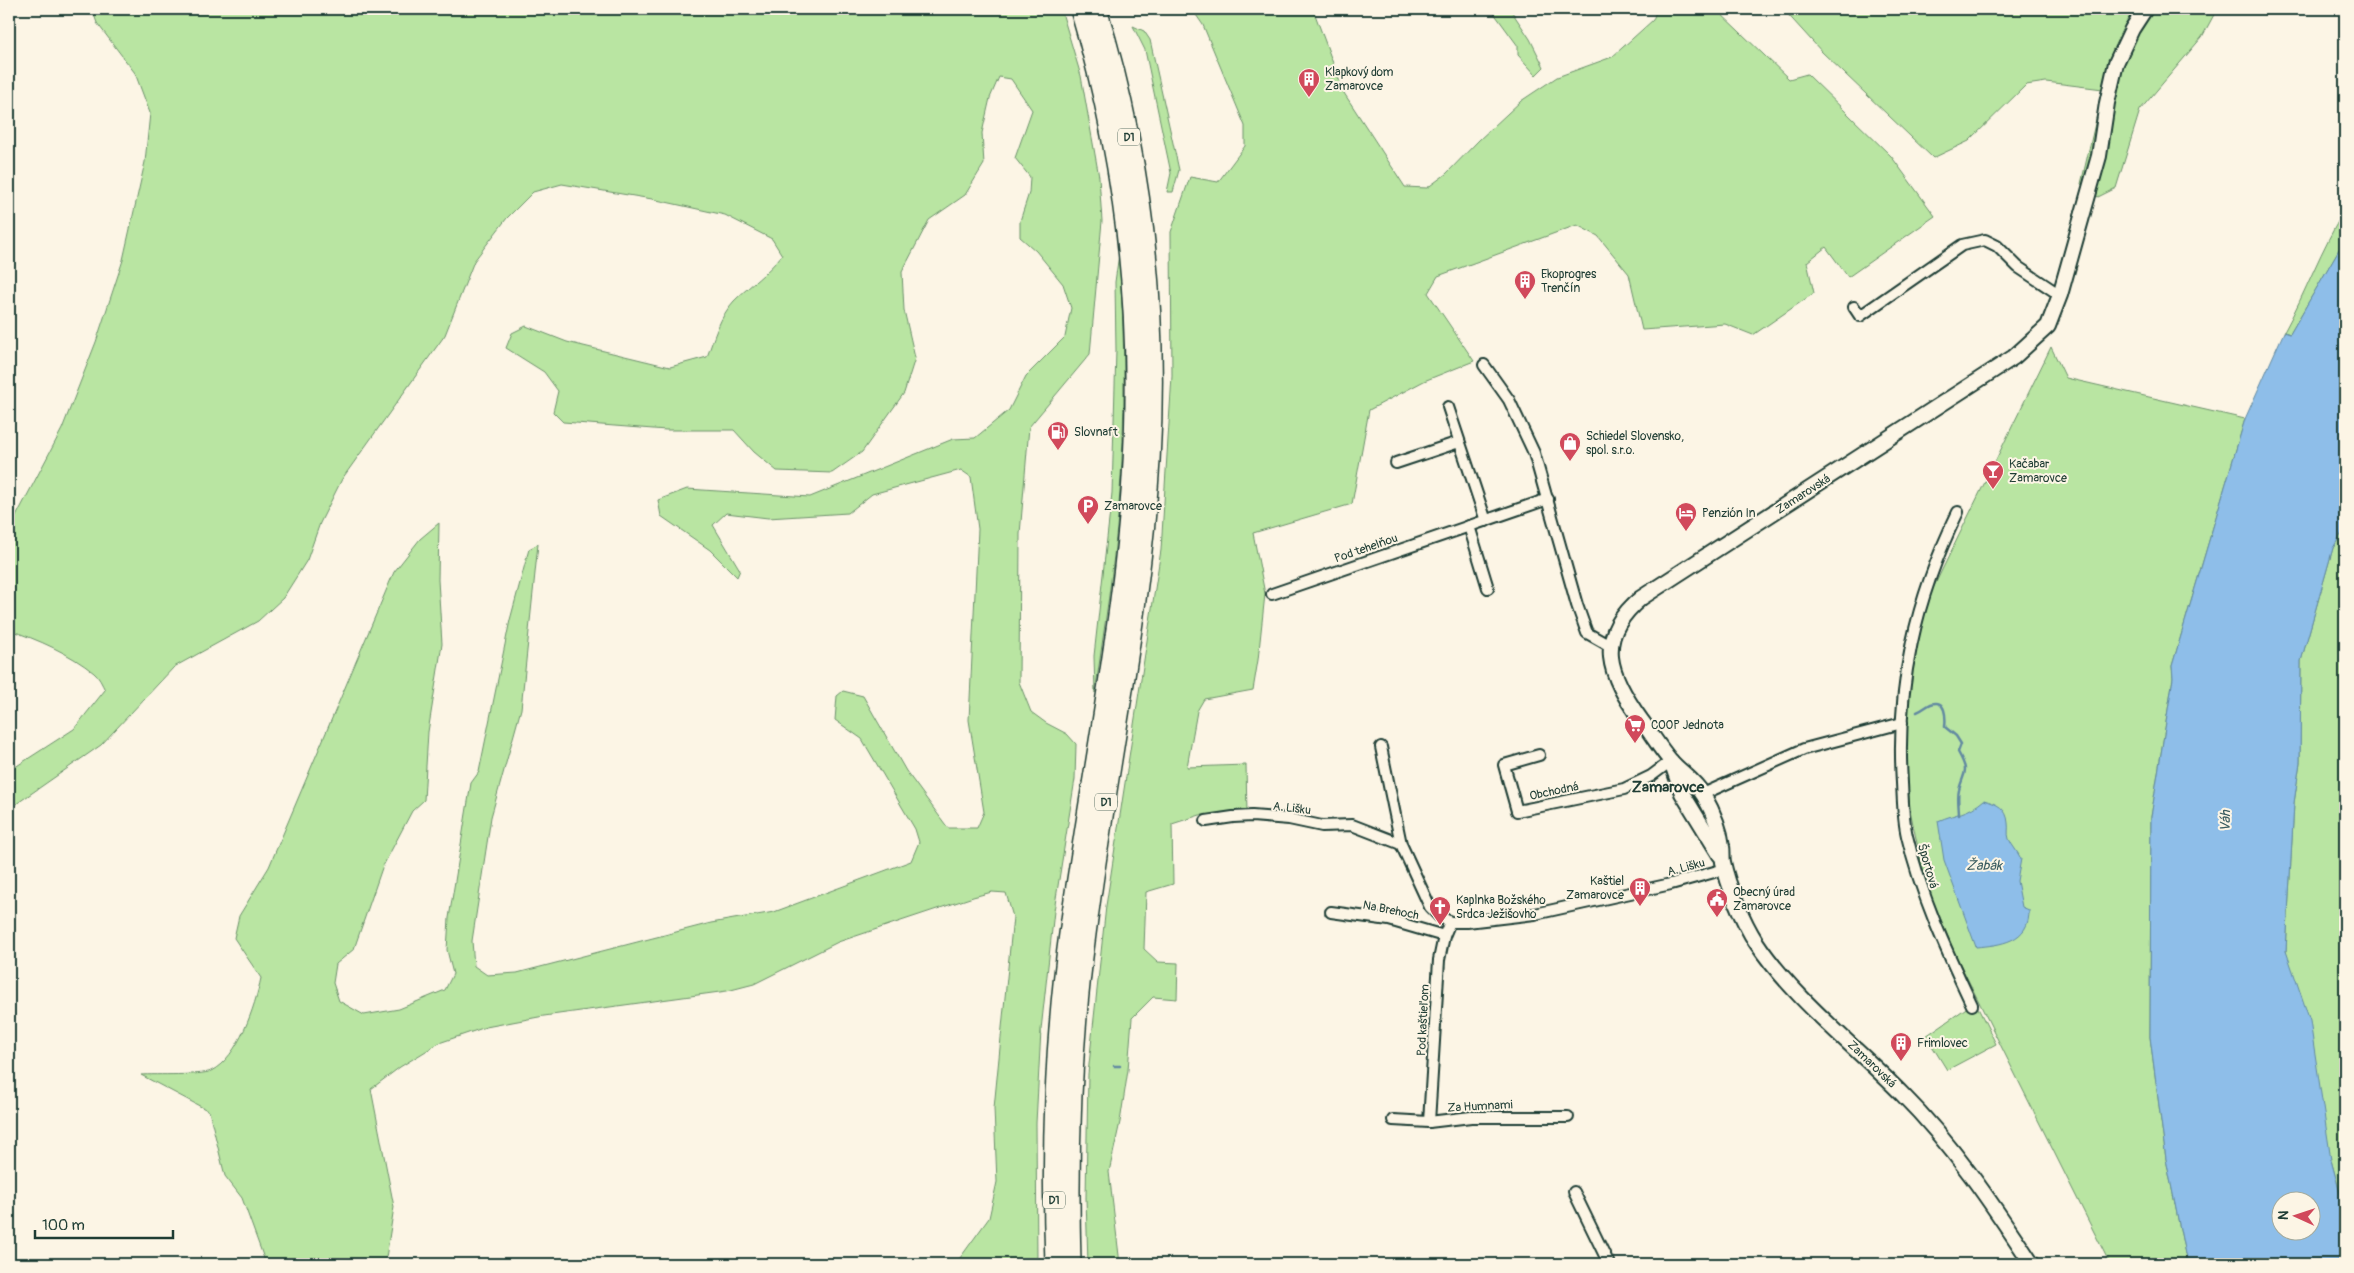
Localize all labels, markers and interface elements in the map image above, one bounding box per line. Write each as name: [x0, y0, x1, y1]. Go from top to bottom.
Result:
place label: Klapkový dom Zamarovce: [1325, 65, 1394, 94]
building icon: Klapkový dom Zamarovce: [1297, 67, 1321, 98]
road number: D1: [1118, 128, 1140, 146]
place label: Ekoprogres Trenčín: [1541, 267, 1597, 296]
building icon: Ekoprogres Trenčín: [1513, 269, 1537, 300]
fuel station icon: Slovnaft: [1046, 420, 1070, 451]
place label: Slovnaft: [1074, 425, 1118, 440]
place label: Schiedel Slovensko, spol. s.r.o.: [1586, 429, 1684, 458]
shop icon: Schiedel Slovensko, spol. s.r.o.: [1558, 431, 1582, 462]
place label: Kačabar Zamarovce: [2009, 457, 2067, 486]
bar icon: Kačabar Zamarovce: [1981, 459, 2005, 490]
street label: Zamarovská: [1773, 471, 1834, 518]
parking icon: Zamarovce: [1076, 494, 1100, 525]
place label: Zamarovce: [1104, 499, 1162, 514]
hotel icon: Penzión In: [1674, 501, 1698, 532]
place label: Penzión In: [1702, 506, 1756, 521]
street label: Pod tehelňou: [1332, 531, 1400, 566]
supermarket icon: COOP Jednota: [1623, 713, 1647, 744]
place label: COOP Jednota: [1651, 718, 1724, 733]
district label: Zamarovce: [1632, 778, 1705, 797]
street label: Obchodná: [1528, 779, 1580, 804]
road number: D1: [1095, 794, 1117, 810]
street label: A. Lišku: [1272, 799, 1312, 818]
water label: Váh: [2217, 809, 2234, 832]
street label: Športová: [1914, 842, 1942, 891]
street label: A. Lišku: [1666, 855, 1707, 880]
water label: Žabák: [1966, 857, 2003, 874]
place label: Kaštiel Zamarovce: [1566, 874, 1624, 903]
building icon: Kaštiel Zamarovce: [1628, 876, 1652, 907]
place label: Obecný úrad Zamarovce: [1733, 885, 1795, 914]
public building icon: Obecný úrad Zamarovce: [1705, 887, 1729, 918]
place label: Kaplnka Božského Srdca Ježišovho: [1456, 893, 1546, 922]
church icon: Kaplnka Božského Srdca Ježišovho: [1428, 895, 1452, 926]
street label: Na Brehoch: [1362, 898, 1421, 923]
street label: Pod kaštieľom: [1414, 983, 1433, 1056]
building icon: Frimlovec: [1889, 1031, 1913, 1062]
place label: Frimlovec: [1917, 1036, 1968, 1051]
street label: Zamarovská: [1844, 1037, 1899, 1092]
street label: Za Humnami: [1447, 1097, 1513, 1116]
north arrow: [2272, 1190, 2322, 1240]
road number: D1: [1043, 1192, 1065, 1208]
scale bar: [35, 1208, 172, 1240]
text: N: [2275, 1210, 2292, 1221]
text: 100 m: [42, 1216, 85, 1235]

